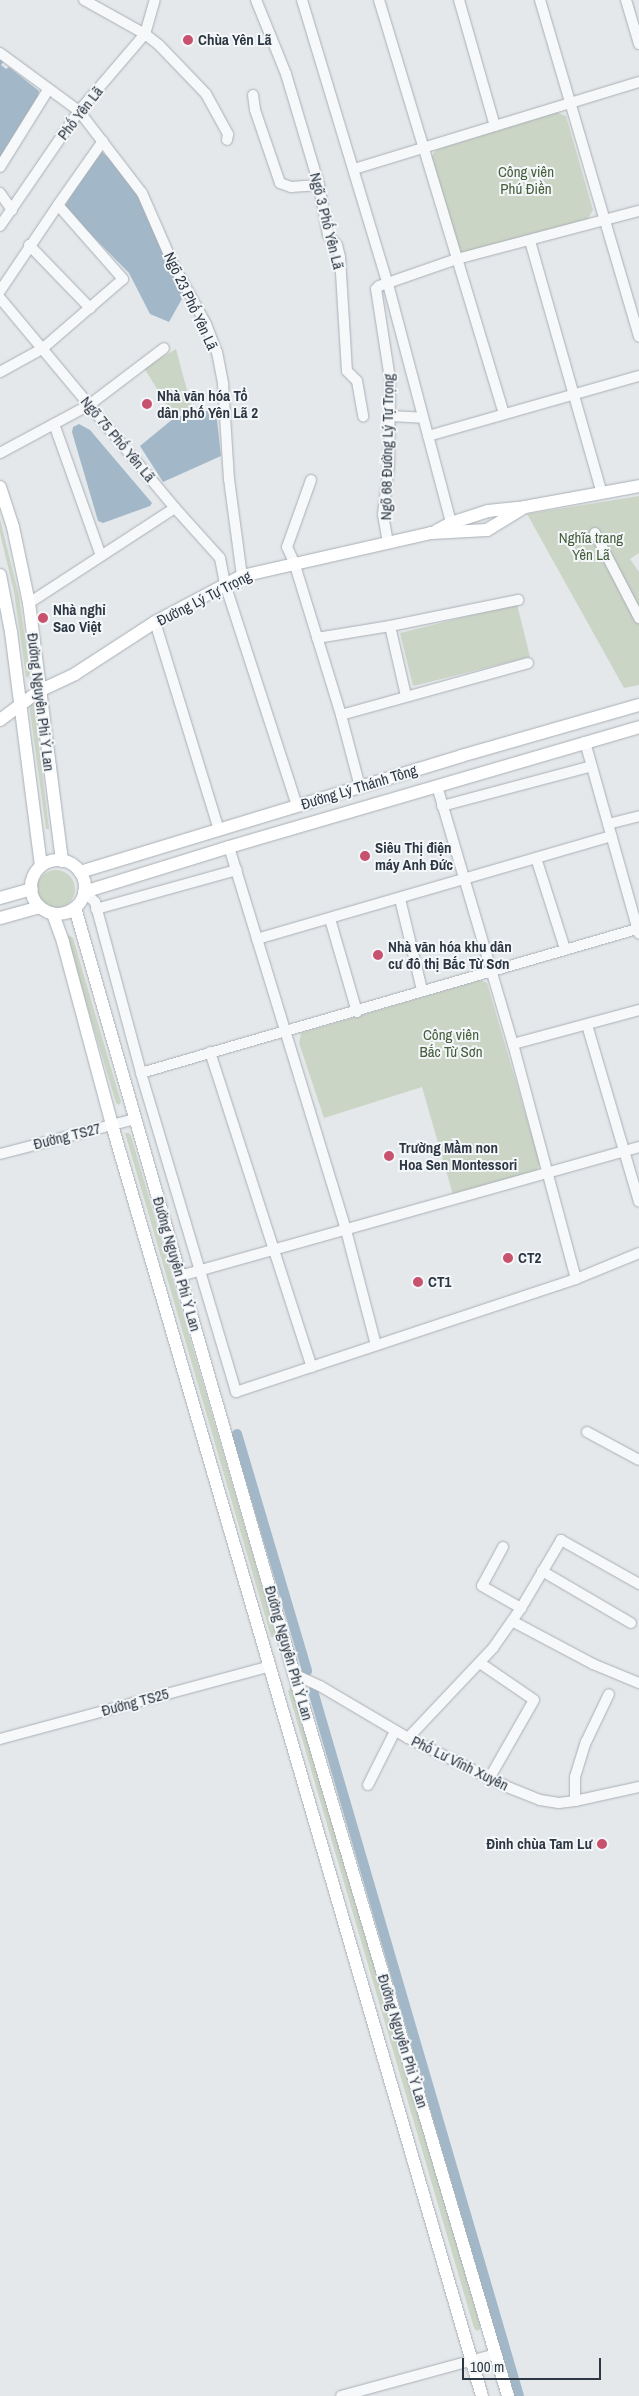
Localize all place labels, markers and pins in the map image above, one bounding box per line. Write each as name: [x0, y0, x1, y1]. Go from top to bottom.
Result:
place label: Chùa Yên Lã: [198, 31, 272, 49]
marker: Chùa Yên Lã: [182, 34, 194, 46]
place label: Nhà văn hóa Tổ dân phố Yên Lã 2: [157, 386, 258, 421]
marker: Nhà văn hóa Tổ dân phố Yên Lã 2: [141, 398, 153, 410]
place label: Nhà nghỉ Sao Việt: [53, 600, 106, 635]
marker: Nhà nghỉ Sao Việt: [37, 612, 49, 624]
place label: Siêu Thị điện máy Anh Đức: [375, 838, 454, 873]
marker: Siêu Thị điện máy Anh Đức: [359, 850, 371, 862]
place label: Nhà văn hóa khu dân cư đô thị Bắc Từ Sơn: [388, 937, 512, 972]
marker: Nhà văn hóa khu dân cư đô thị Bắc Từ Sơn: [372, 949, 384, 961]
place label: Trường Mầm non Hoa Sen Montessori: [399, 1138, 517, 1173]
marker: Trường Mầm non Hoa Sen Montessori: [383, 1150, 395, 1162]
place label: CT2: [518, 1249, 541, 1267]
marker: CT2: [502, 1252, 514, 1264]
place label: CT1: [428, 1273, 451, 1291]
marker: CT1: [412, 1276, 424, 1288]
place label: Đình chùa Tam Lư: [486, 1835, 592, 1853]
marker: Đình chùa Tam Lư: [596, 1838, 608, 1850]

